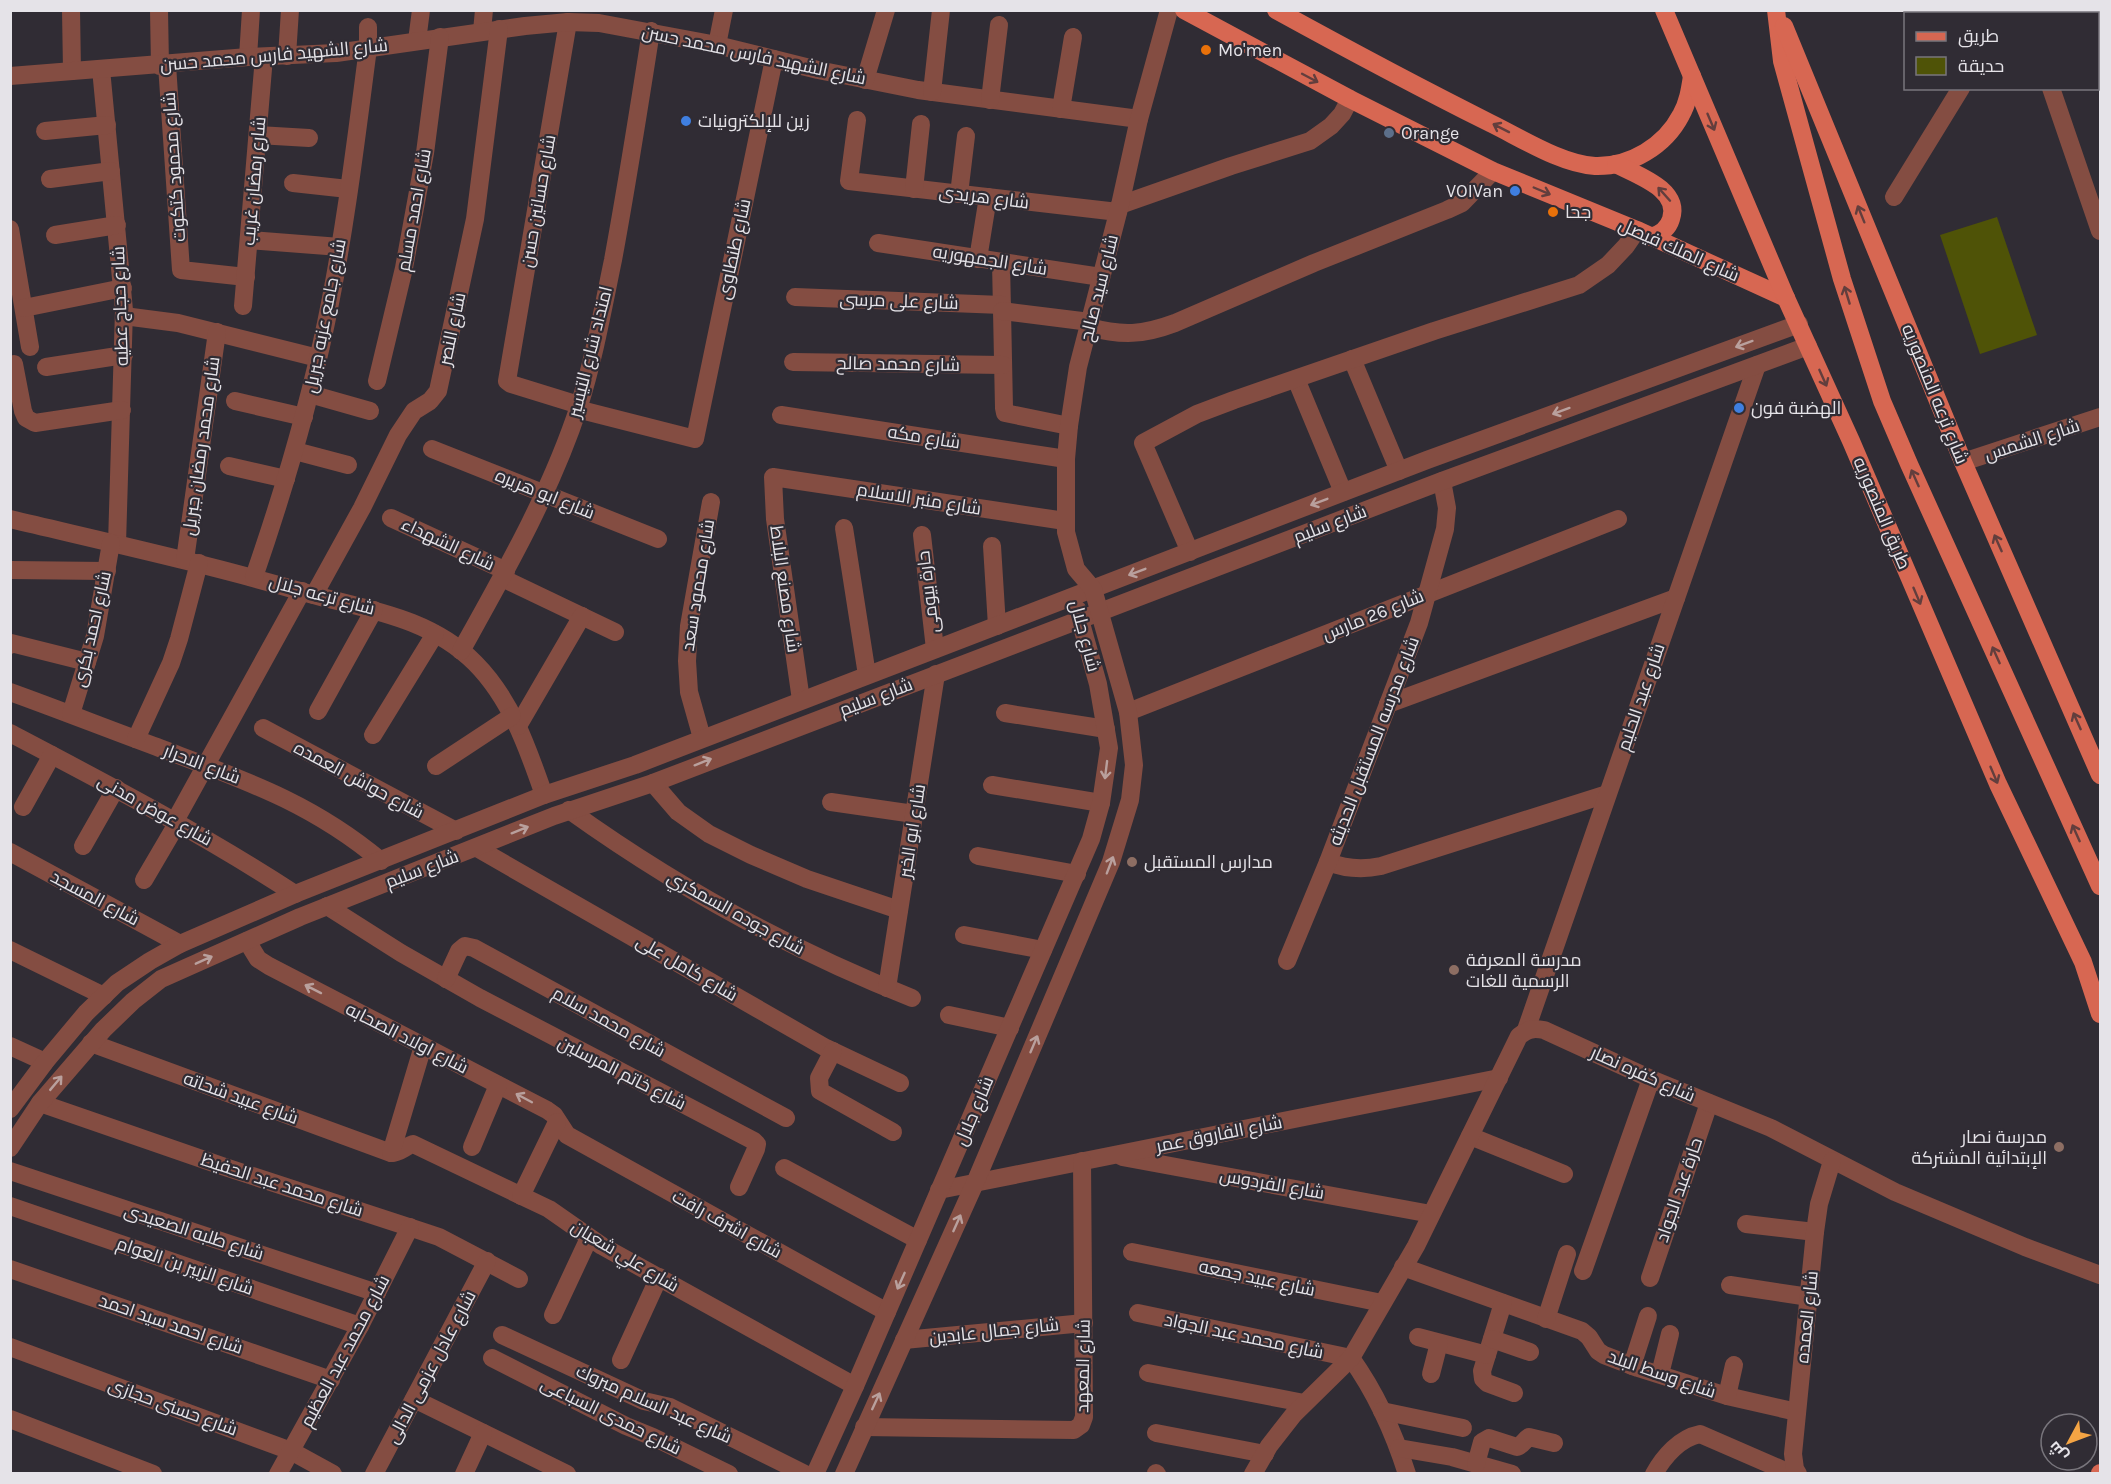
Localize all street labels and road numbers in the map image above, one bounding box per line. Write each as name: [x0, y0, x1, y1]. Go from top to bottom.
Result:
street label: شارع الشهيد فارس محمد حسن: [640, 20, 868, 91]
street label: شارع الشهيد فارس محمد حسن: [159, 34, 389, 77]
street label: شارع محمود كتكوت: [158, 91, 191, 243]
street label: شارع رمضان غريب: [237, 116, 272, 246]
street label: شارع حسانين حسن: [515, 133, 562, 269]
street label: شارع احمد مسلم: [392, 147, 437, 273]
street label: شارع هريدى: [937, 181, 1030, 214]
street label: شارع طنطاوى: [713, 197, 756, 302]
street label: شارع الملك فيصل: [1615, 214, 1743, 287]
street label: شارع سيد صالح: [1075, 232, 1124, 344]
street label: شارع جامع عزبه جبريل: [299, 237, 352, 395]
street label: شارع الجمهوريه: [931, 240, 1049, 281]
street label: شارع حجاج عطيه: [107, 246, 134, 366]
street label: امتداد شارع التيسير: [563, 284, 618, 421]
street label: شارع على مرسى: [839, 288, 959, 315]
street label: شارع النصر: [433, 290, 471, 369]
street label: شارع ترعه المنصوريه: [1896, 321, 1973, 468]
street label: شارع محمد صالح: [836, 352, 960, 377]
street label: شارع محمد رمضان جبريل: [178, 355, 225, 537]
street label: شارع الشمس: [1982, 414, 2083, 467]
street label: شارع مكه: [886, 420, 962, 455]
street label: طريق المنصوريه: [1848, 454, 1916, 573]
street label: شارع ابو هريره: [492, 464, 598, 525]
street label: شارع منبر الاسلام: [855, 478, 983, 521]
street label: شارع سليم: [1290, 500, 1370, 549]
street label: شارع الشهداء: [397, 513, 498, 576]
street label: شارع محمود سعد: [677, 518, 720, 653]
street label: شارع مصنع البلاط: [764, 524, 805, 654]
street label: حارة بيومى: [912, 550, 944, 634]
street label: شارع احمد بكرى: [68, 569, 117, 689]
street label: شارع ترعه جلال: [266, 570, 377, 621]
street label: شارع 26 مارس: [1319, 585, 1427, 646]
street label: شارع جلال: [1064, 598, 1105, 674]
street label: شارع مدرسه المستقبل الحديثه: [1324, 634, 1425, 849]
street label: شارع عبد الحليم: [1612, 640, 1671, 754]
street label: شارع سليم: [836, 673, 916, 722]
street label: شارع حواش العمده: [290, 736, 428, 824]
street label: شارع الاحرار: [159, 739, 244, 790]
street label: شارع عوض مدنى: [93, 769, 216, 851]
street label: شارع ابو الخير: [894, 782, 931, 881]
street label: شارع سليم: [382, 845, 462, 894]
street label: شارع المسجد: [47, 866, 143, 931]
street label: شارع جوده السمكري: [662, 866, 809, 963]
street label: شارع كامل على: [632, 930, 742, 1007]
street label: شارع محمد سلام: [548, 982, 669, 1063]
street label: شارع اولاد الصحابه: [341, 998, 472, 1079]
street label: شارع خاتم المرسلين: [554, 1031, 690, 1116]
street label: شارع كفره نصار: [1586, 1041, 1699, 1108]
street label: شارع عبيد شحاته: [180, 1067, 301, 1130]
street label: شارع جلال: [950, 1073, 999, 1149]
street label: شارع الفاروق عمر: [1153, 1111, 1284, 1158]
street label: حارة عبد الجواد: [1651, 1135, 1707, 1245]
street label: شارع محمد عبد الحفيظ: [198, 1148, 366, 1223]
street label: شارع الفردوس: [1218, 1164, 1326, 1205]
street label: شارع اشرف رافت: [668, 1185, 786, 1264]
street label: شارع طلبه الصعيدى: [121, 1199, 267, 1266]
street label: شارع علي شعبان: [566, 1215, 683, 1299]
street label: شارع الزبير بن العوام: [113, 1232, 256, 1301]
street label: شارع عبيد جمعه: [1197, 1255, 1317, 1302]
street label: شارع العمده: [1791, 1270, 1824, 1364]
street label: شارع محمد عبد العظيم: [296, 1271, 395, 1431]
street label: شارع عادل عزمى الدالى: [381, 1287, 482, 1448]
street label: شارع احمد سيد احمد: [96, 1289, 246, 1360]
street label: شارع محمد عبد الجواد: [1162, 1308, 1326, 1365]
street label: شارع جمال عابدين: [928, 1313, 1060, 1350]
street label: شارع المعهد: [1071, 1319, 1096, 1413]
street label: شارع وسط البلد: [1605, 1345, 1719, 1404]
street label: شارع عبد السلام مبروك: [572, 1360, 735, 1449]
street label: شارع حمدى السباعى: [537, 1372, 685, 1460]
street label: شارع حسنى حجازى: [105, 1373, 241, 1442]

